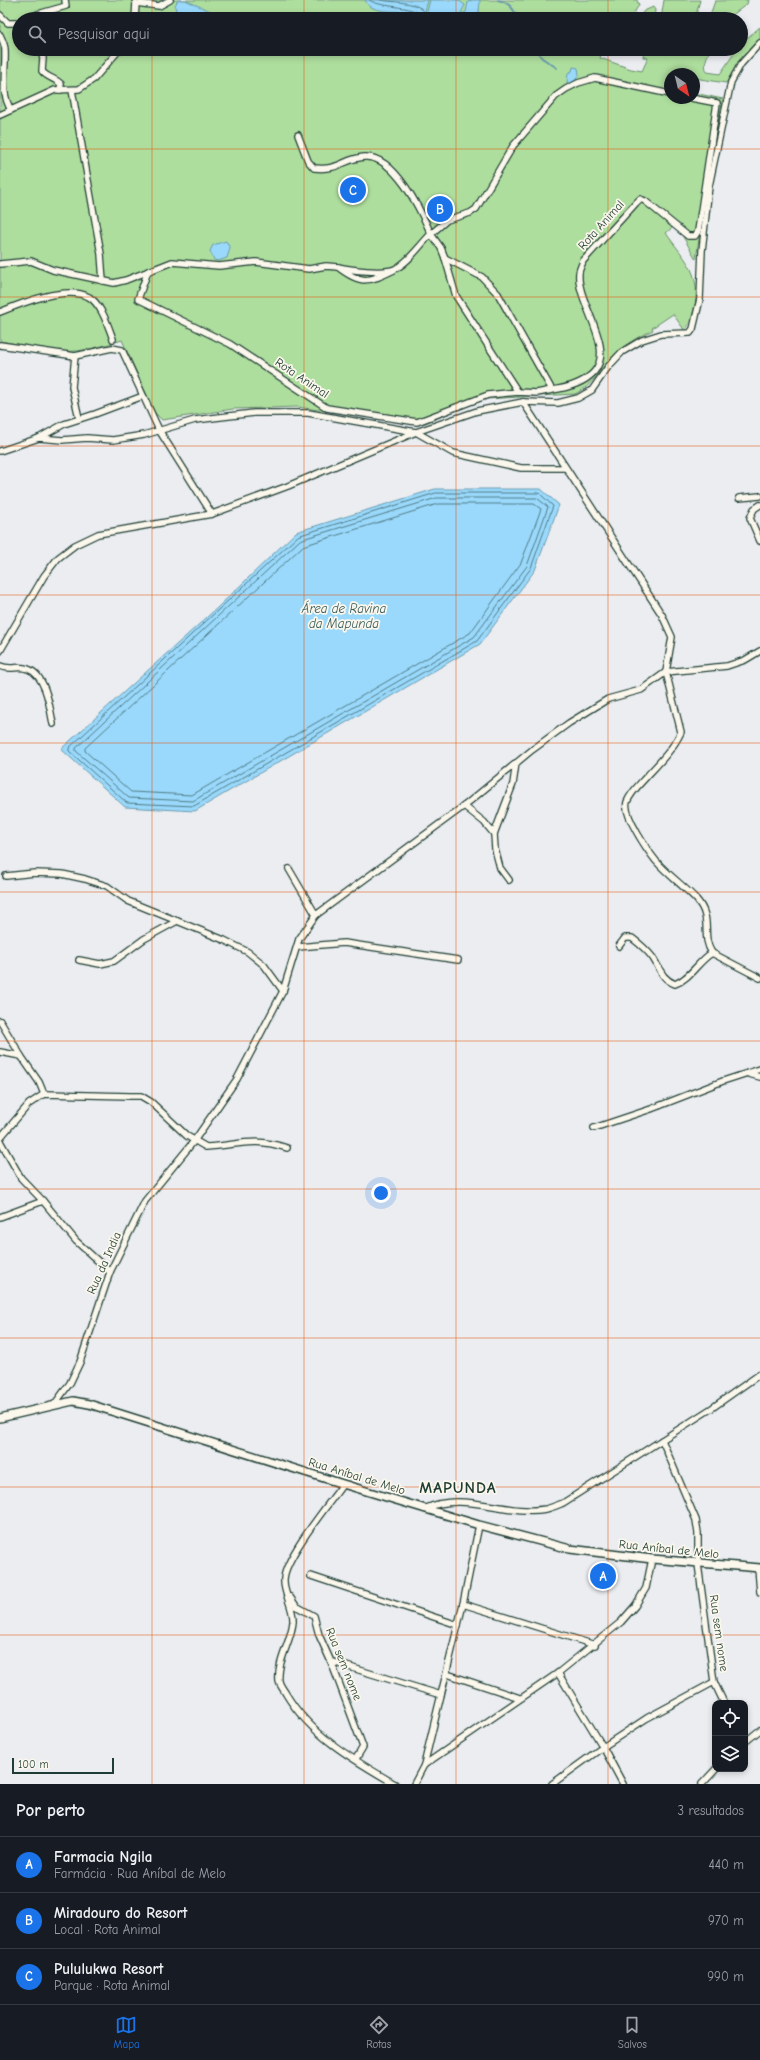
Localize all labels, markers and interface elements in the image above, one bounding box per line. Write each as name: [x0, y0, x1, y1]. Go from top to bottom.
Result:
search box: [12, 12, 748, 56]
icon: search: [26, 23, 48, 45]
text: Pesquisar aqui: [58, 25, 150, 43]
north arrow: [664, 68, 700, 104]
pin: C: [340, 175, 366, 205]
pin: B: [427, 194, 453, 224]
street label: Rota Animal: [575, 197, 627, 253]
street label: Rota Animal: [273, 355, 331, 401]
water label: Área de Ravina da Mapunda: [301, 600, 387, 631]
your location: [371, 1183, 391, 1203]
street label: Rua da India: [84, 1230, 124, 1296]
street label: Rua Aníbal de Melo: [307, 1455, 407, 1497]
district label: MAPUNDA: [419, 1479, 497, 1497]
street label: Rua Aníbal de Melo: [618, 1537, 720, 1561]
pin: A: [590, 1561, 616, 1591]
street label: Rua sem nome: [707, 1594, 731, 1672]
street label: Rua sem nome: [323, 1626, 365, 1702]
map controls: [712, 1700, 748, 1772]
button: locate: [712, 1700, 748, 1736]
button: layers: [712, 1736, 748, 1772]
scale bar: [12, 1756, 114, 1775]
text: 100 m: [18, 1758, 49, 1771]
text: Por perto: [16, 1801, 85, 1820]
text: 3 resultados: [678, 1803, 744, 1818]
text: Farmacia Ngila: [54, 1848, 152, 1866]
text: A: [25, 1857, 33, 1872]
text: 440 m: [708, 1857, 744, 1872]
text: Farmácia · Rua Aníbal de Melo: [54, 1866, 226, 1881]
text: Miradouro do Resort: [54, 1904, 187, 1922]
text: B: [25, 1913, 33, 1928]
text: 970 m: [708, 1913, 744, 1928]
text: Local · Rota Animal: [54, 1922, 161, 1937]
text: Pululukwa Resort: [54, 1960, 163, 1978]
text: C: [25, 1969, 33, 1984]
text: 990 m: [707, 1969, 744, 1984]
text: Parque · Rota Animal: [54, 1978, 170, 1993]
tab: Mapa: [113, 2014, 140, 2051]
tab: Rotas: [366, 2014, 391, 2051]
tab: Salvos: [618, 2014, 647, 2051]

